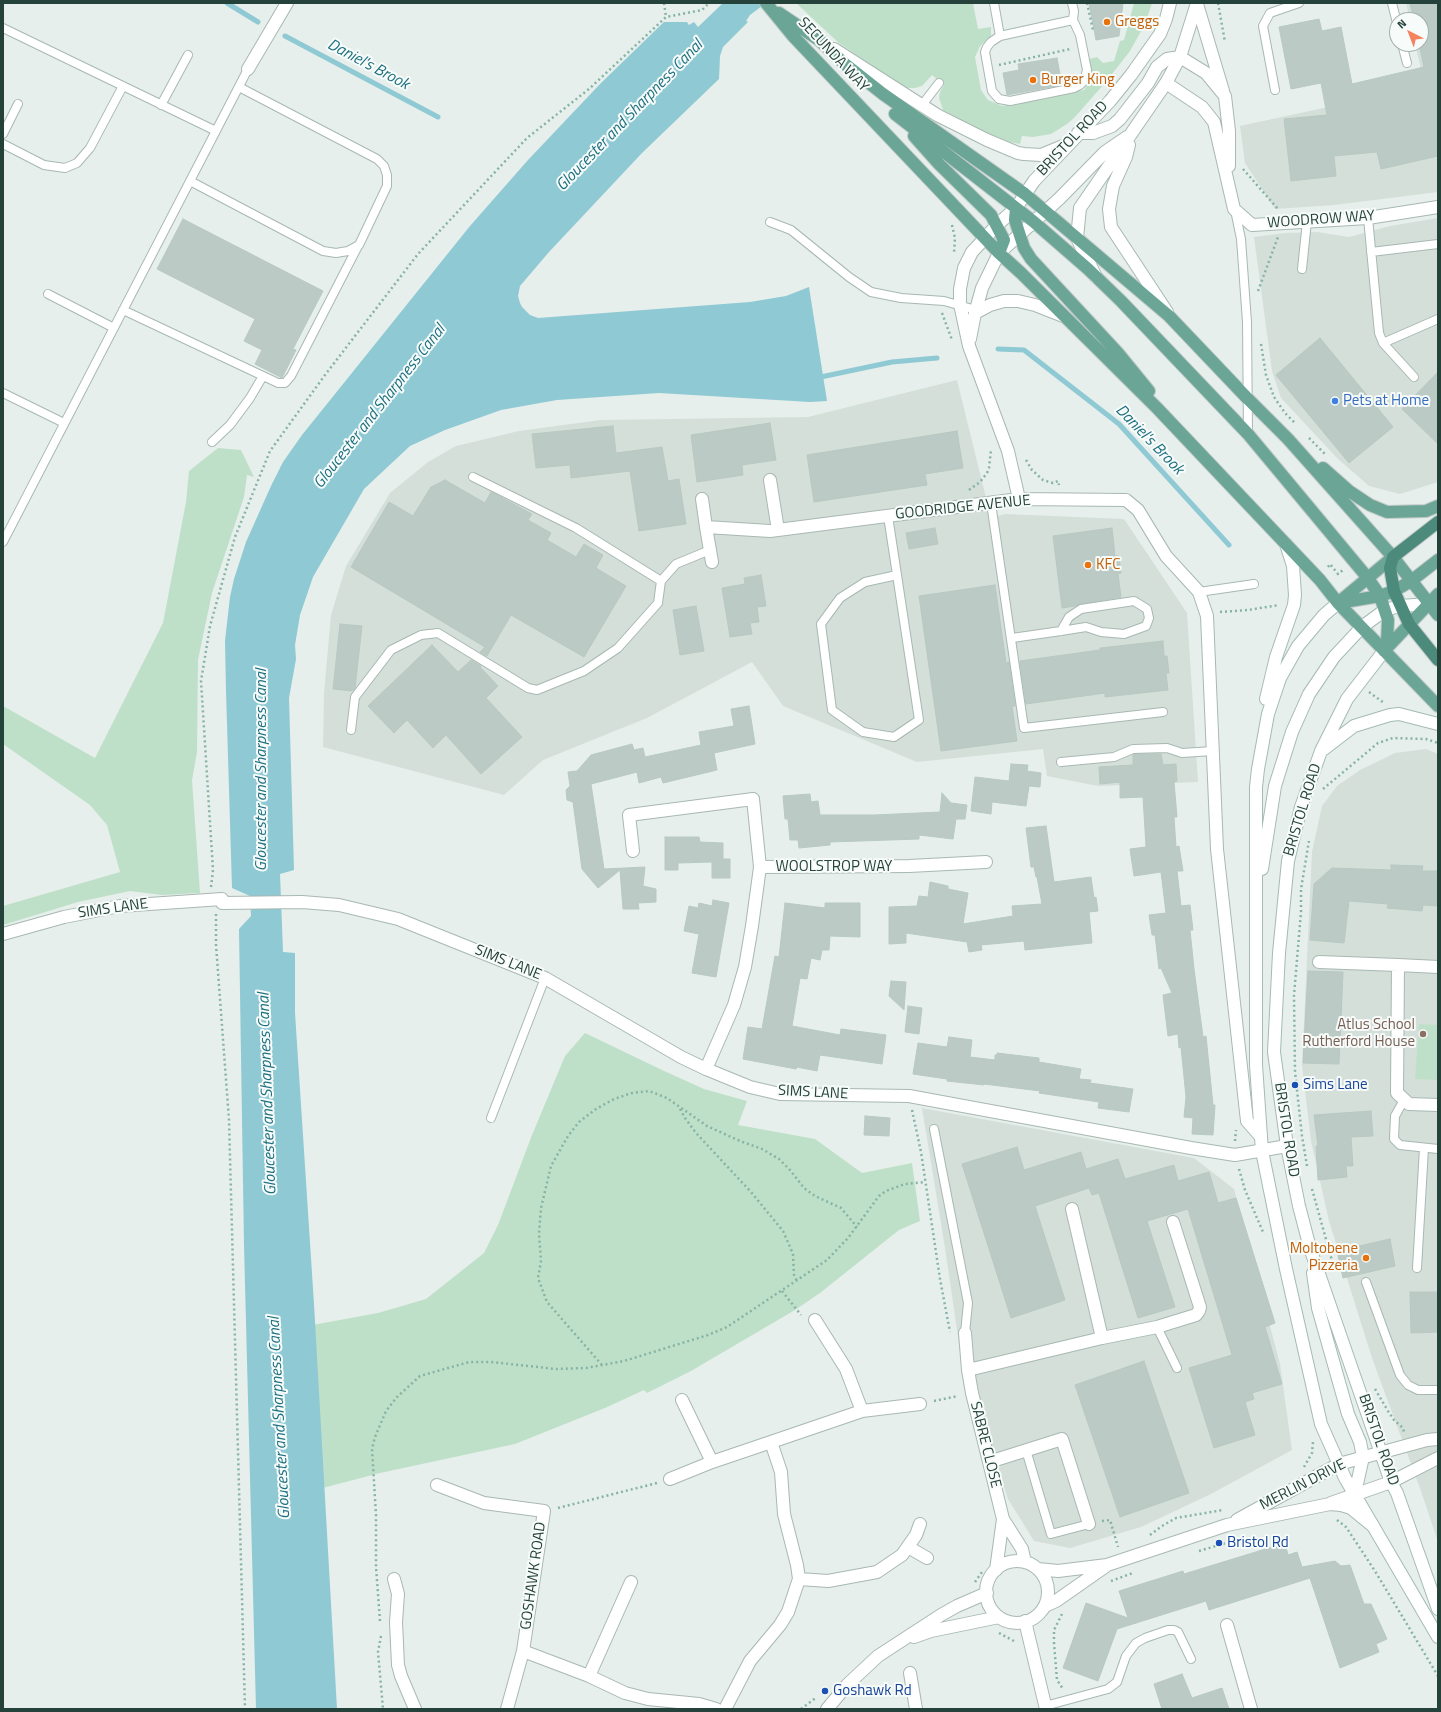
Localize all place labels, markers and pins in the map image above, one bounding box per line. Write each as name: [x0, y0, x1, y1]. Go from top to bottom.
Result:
place label: Greggs: [1115, 13, 1159, 31]
marker: Greggs: [1102, 17, 1112, 27]
place label: Burger King: [1041, 71, 1115, 89]
marker: Burger King: [1028, 75, 1038, 85]
place label: Pets at Home: [1343, 392, 1429, 410]
marker: Pets at Home: [1330, 396, 1340, 406]
place label: KFC: [1096, 556, 1120, 574]
marker: KFC: [1083, 560, 1093, 570]
place label: Atlus School Rutherford House: [1302, 1016, 1415, 1051]
marker: Atlus School Rutherford House: [1418, 1029, 1428, 1039]
place label: Sims Lane: [1303, 1076, 1368, 1094]
marker: Sims Lane: [1290, 1080, 1300, 1090]
place label: Moltobene Pizzeria: [1290, 1240, 1358, 1275]
marker: Moltobene Pizzeria: [1361, 1253, 1371, 1263]
place label: Bristol Rd: [1227, 1534, 1289, 1552]
marker: Bristol Rd: [1214, 1538, 1224, 1548]
place label: Goshawk Rd: [833, 1682, 912, 1700]
marker: Goshawk Rd: [820, 1686, 830, 1696]

